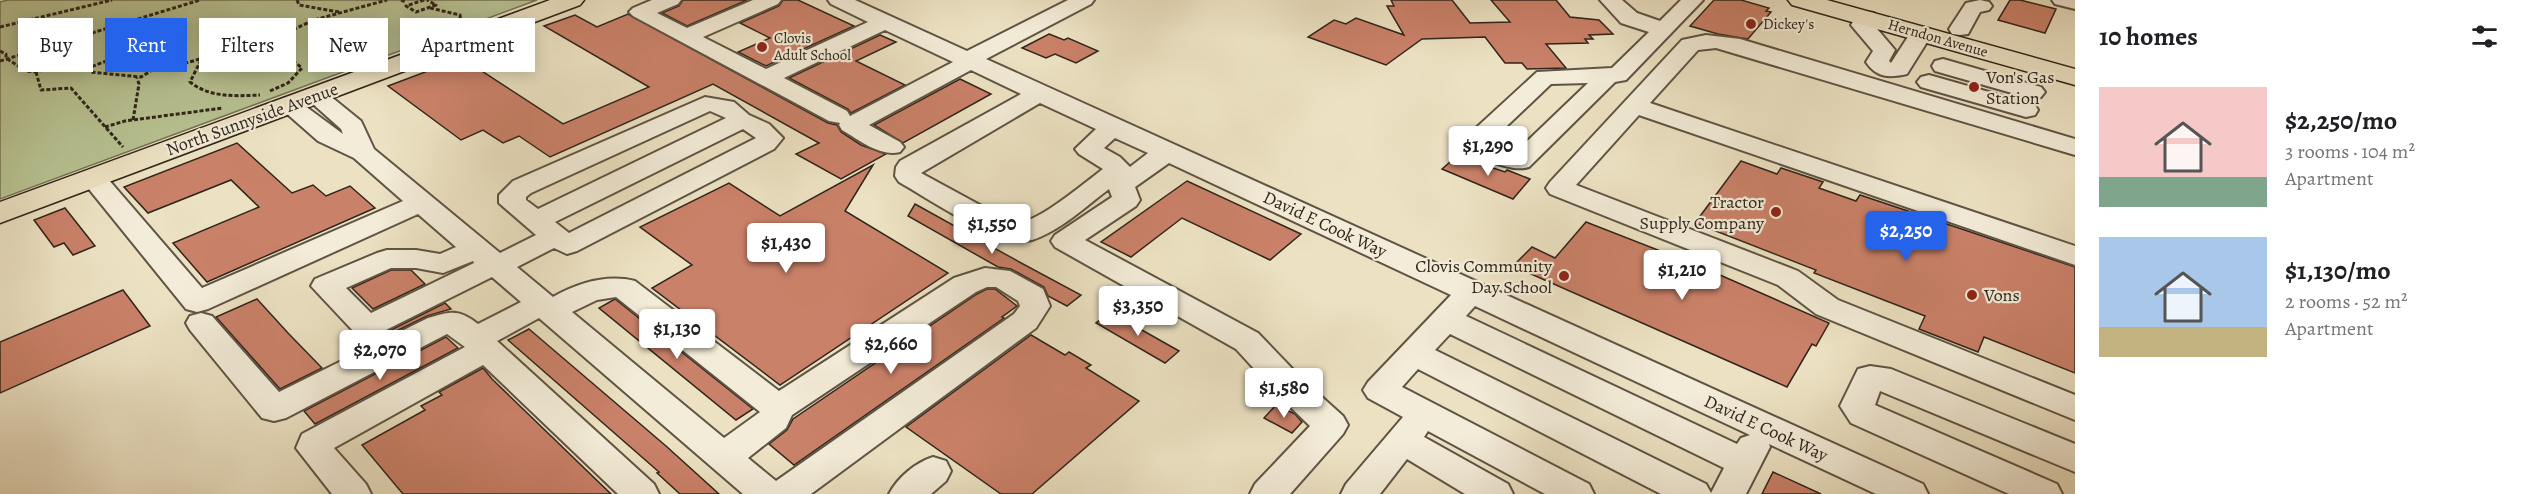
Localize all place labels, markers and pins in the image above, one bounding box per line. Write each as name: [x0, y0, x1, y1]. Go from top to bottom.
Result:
place label: Dickey's: [1763, 14, 1814, 34]
marker: Dickey's: [1744, 17, 1758, 31]
place label: Clovis Adult School: [773, 28, 851, 65]
marker: Clovis Adult School: [755, 40, 769, 54]
place label: Von's Gas Station: [1985, 65, 2054, 110]
marker: Von's Gas Station: [1967, 80, 1981, 94]
pin: $1,290: [1439, 126, 1537, 177]
place label: Tractor Supply Company: [1639, 190, 1765, 235]
pin: $1,550: [943, 204, 1041, 255]
marker: Tractor Supply Company: [1769, 205, 1783, 219]
pin: $2,250: [1857, 211, 1955, 262]
pin: $1,430: [737, 223, 835, 274]
pin: $1,210: [1633, 250, 1731, 301]
place label: Clovis Community Day School: [1415, 254, 1553, 299]
marker: Clovis Community Day School: [1557, 269, 1571, 283]
place label: Vons: [1983, 283, 2020, 307]
pin: $3,350: [1089, 286, 1187, 337]
marker: Vons: [1965, 288, 1979, 302]
pin: $1,130: [628, 309, 726, 360]
pin: $2,660: [842, 324, 940, 375]
pin: $2,070: [331, 330, 429, 381]
pin: $1,580: [1235, 368, 1333, 419]

